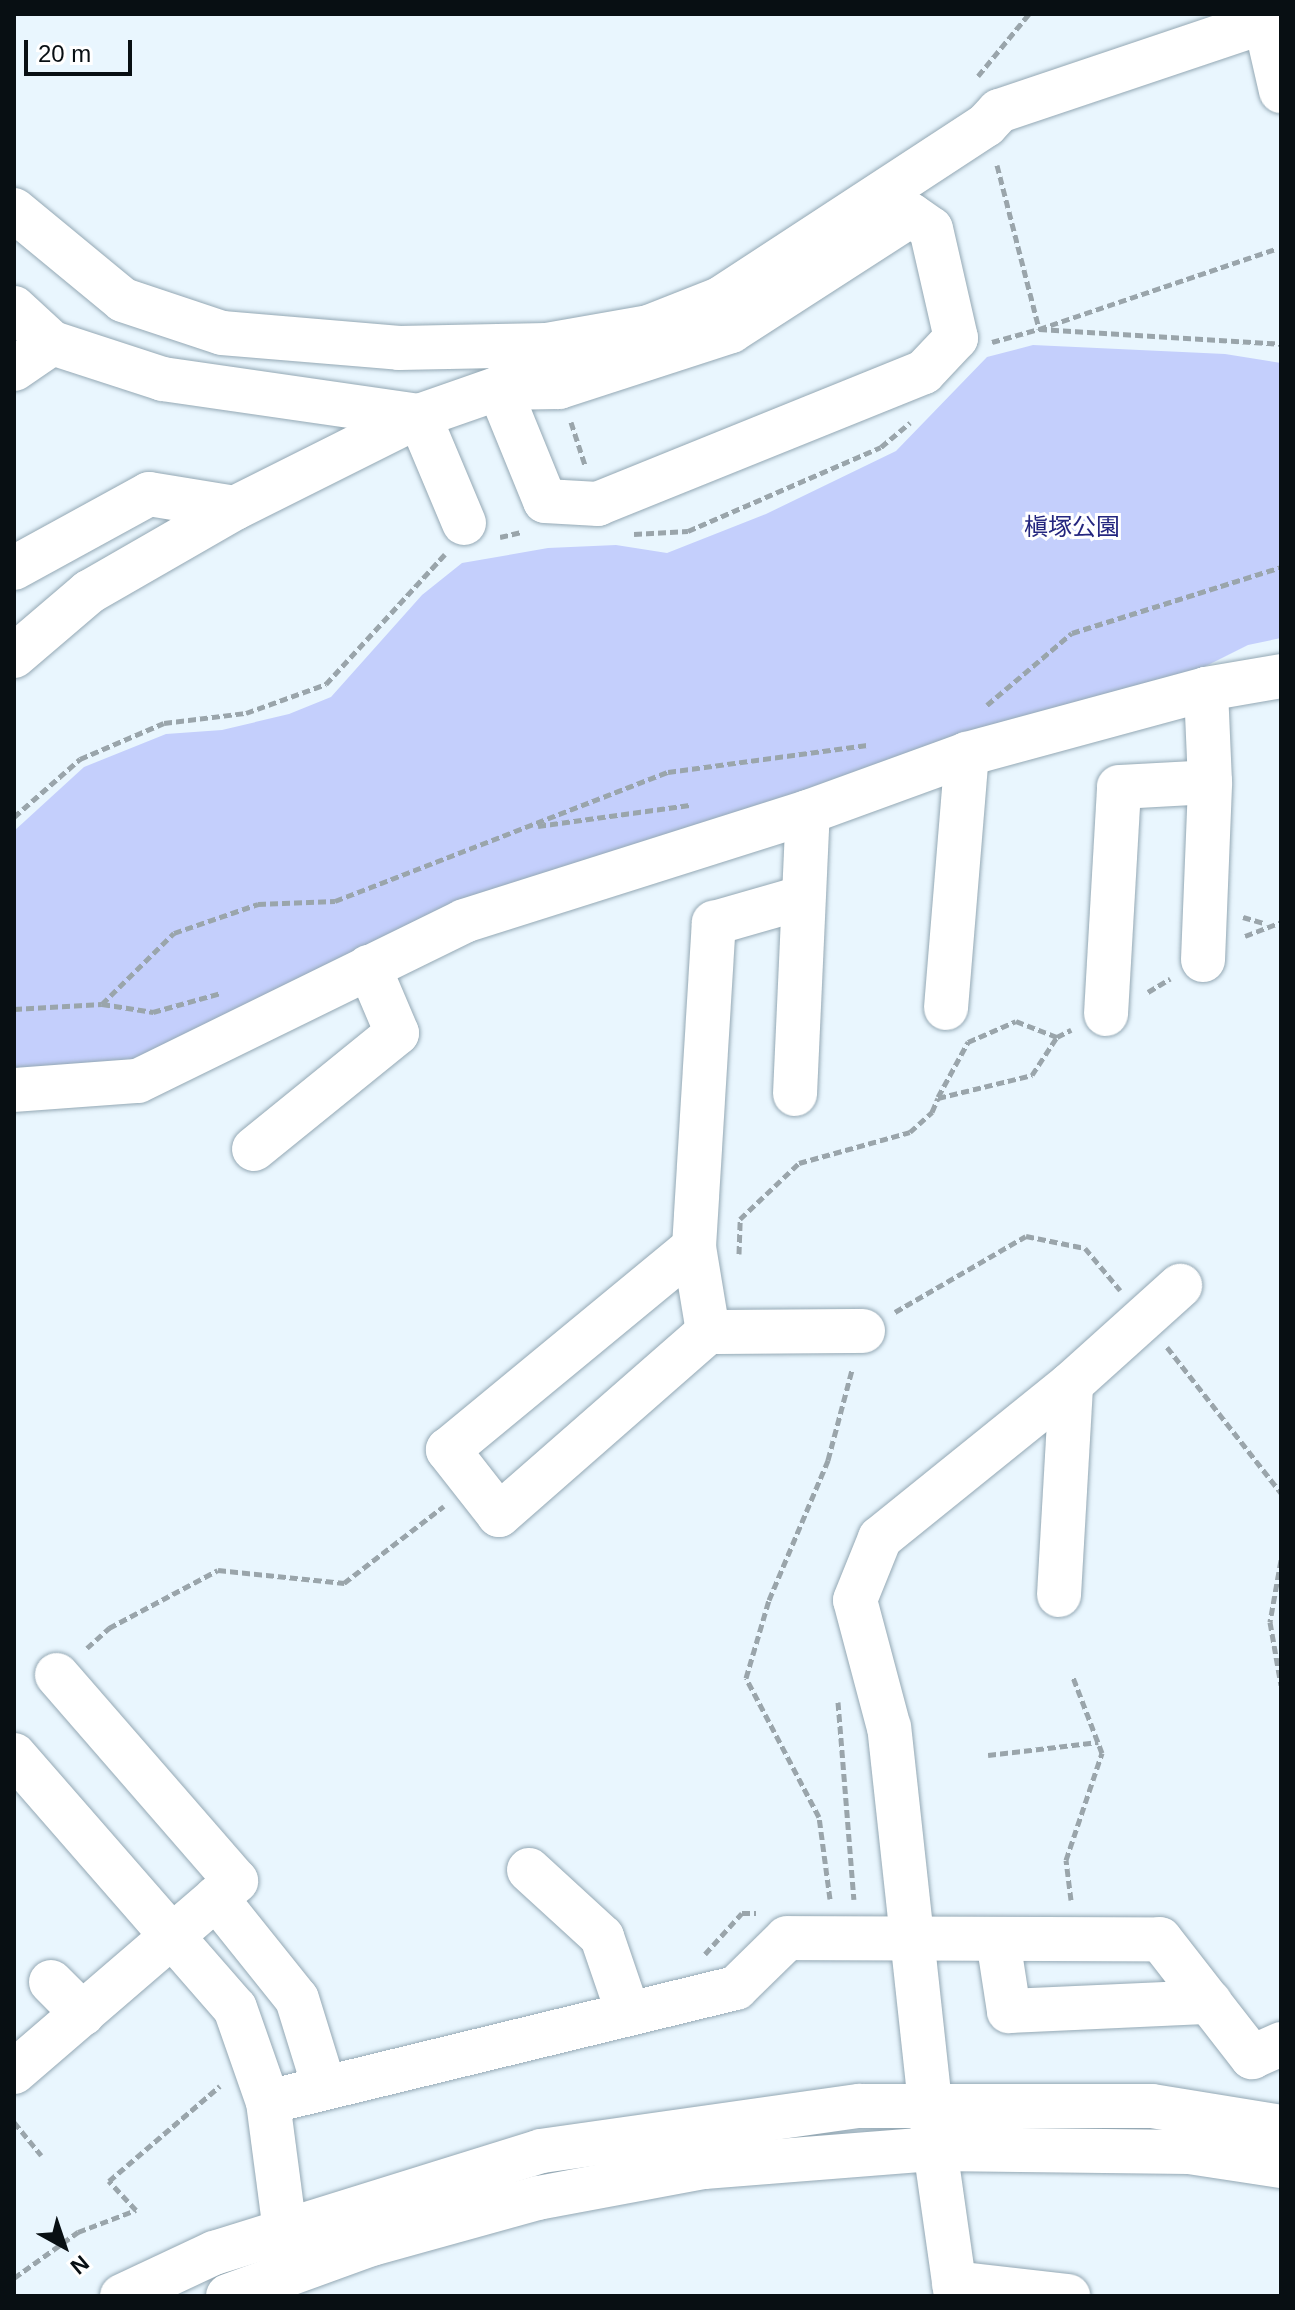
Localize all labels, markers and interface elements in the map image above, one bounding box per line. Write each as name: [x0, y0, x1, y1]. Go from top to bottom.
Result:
scale bar: [28, 24, 136, 74]
text: 20 m: [38, 40, 91, 67]
park label: 槇塚公園: [1024, 513, 1120, 541]
north arrow: [24, 2206, 104, 2286]
text: N: [66, 2250, 94, 2279]

